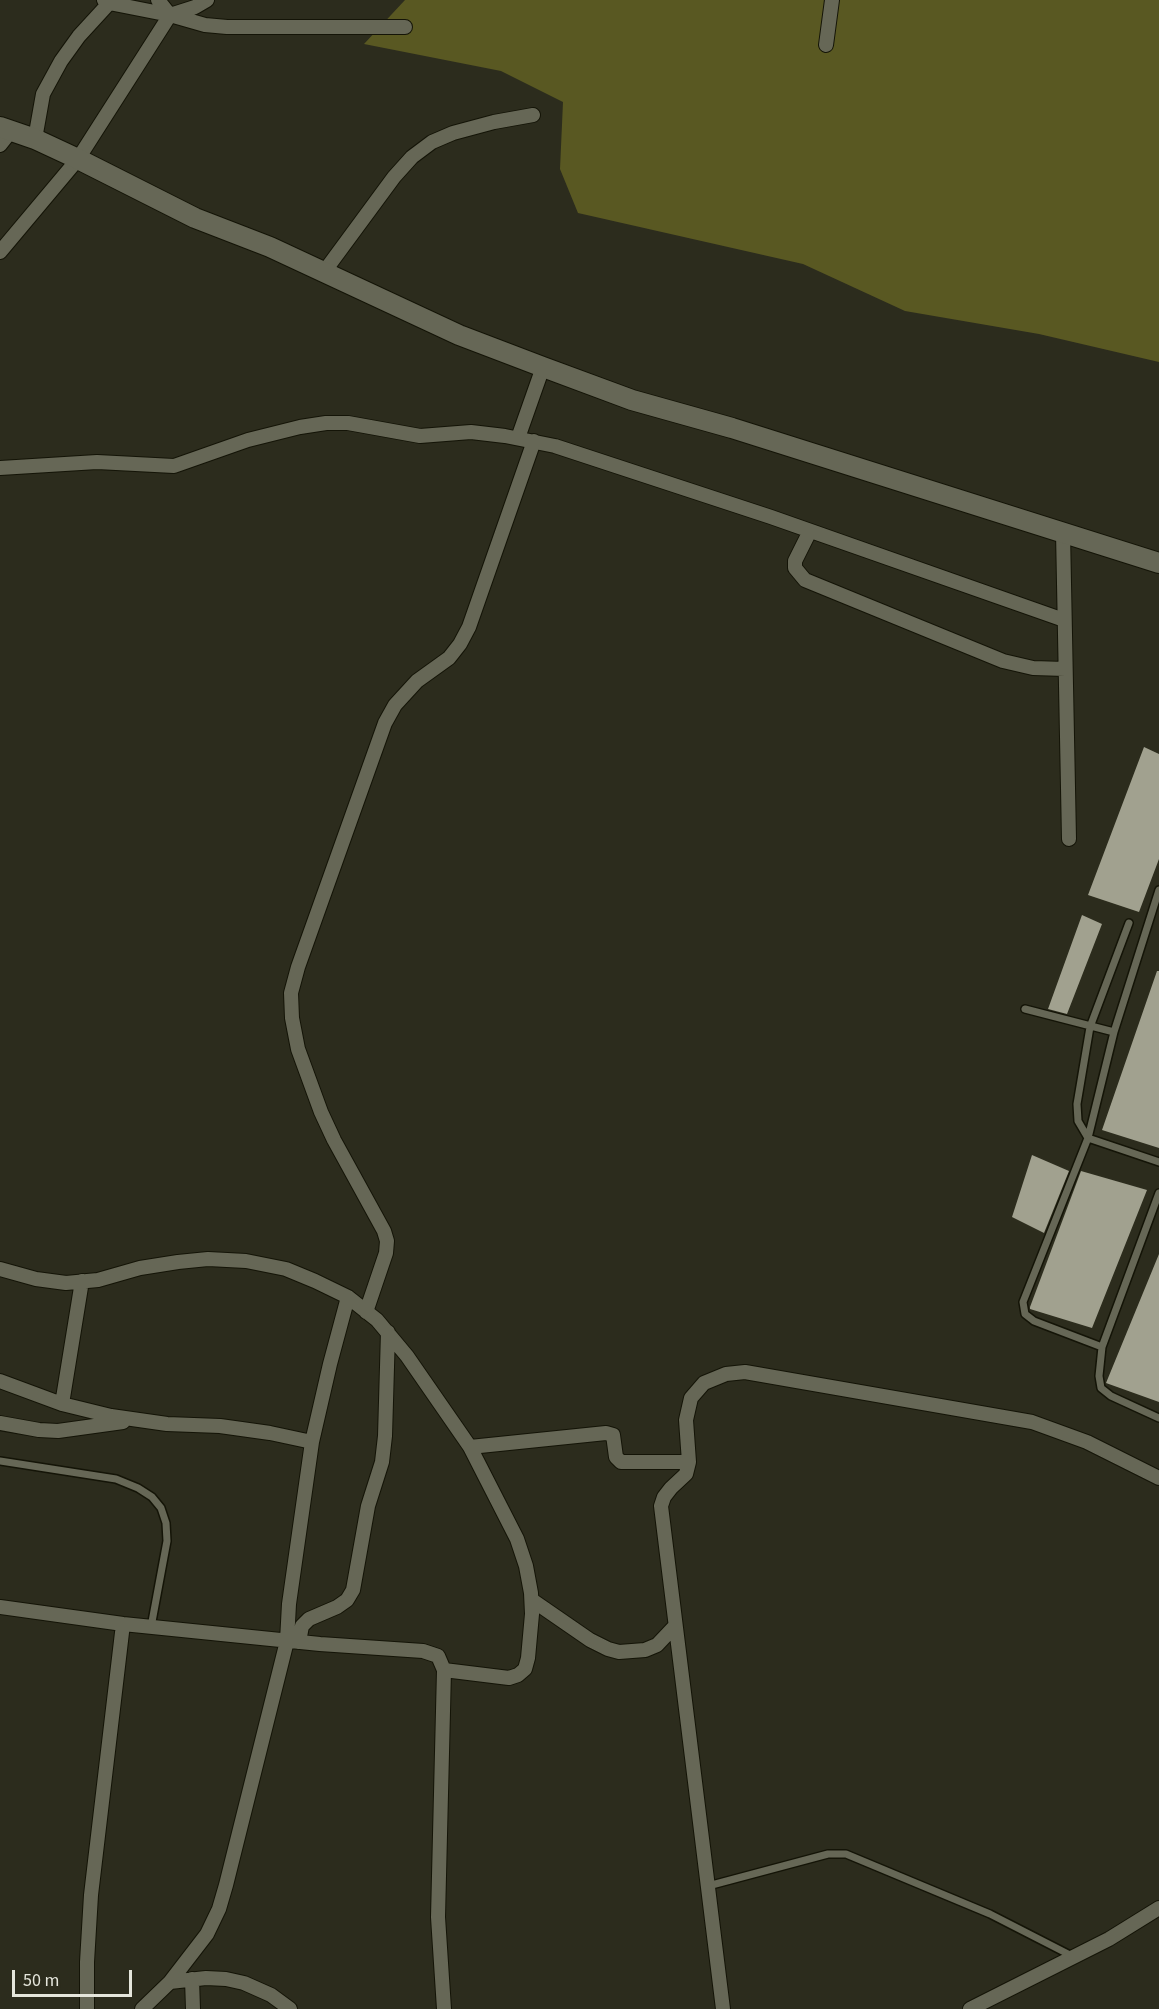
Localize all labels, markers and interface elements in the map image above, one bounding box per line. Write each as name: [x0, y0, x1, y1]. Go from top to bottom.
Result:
scale bar: [15, 1958, 135, 1996]
text: 50 m: [23, 1968, 59, 1993]

